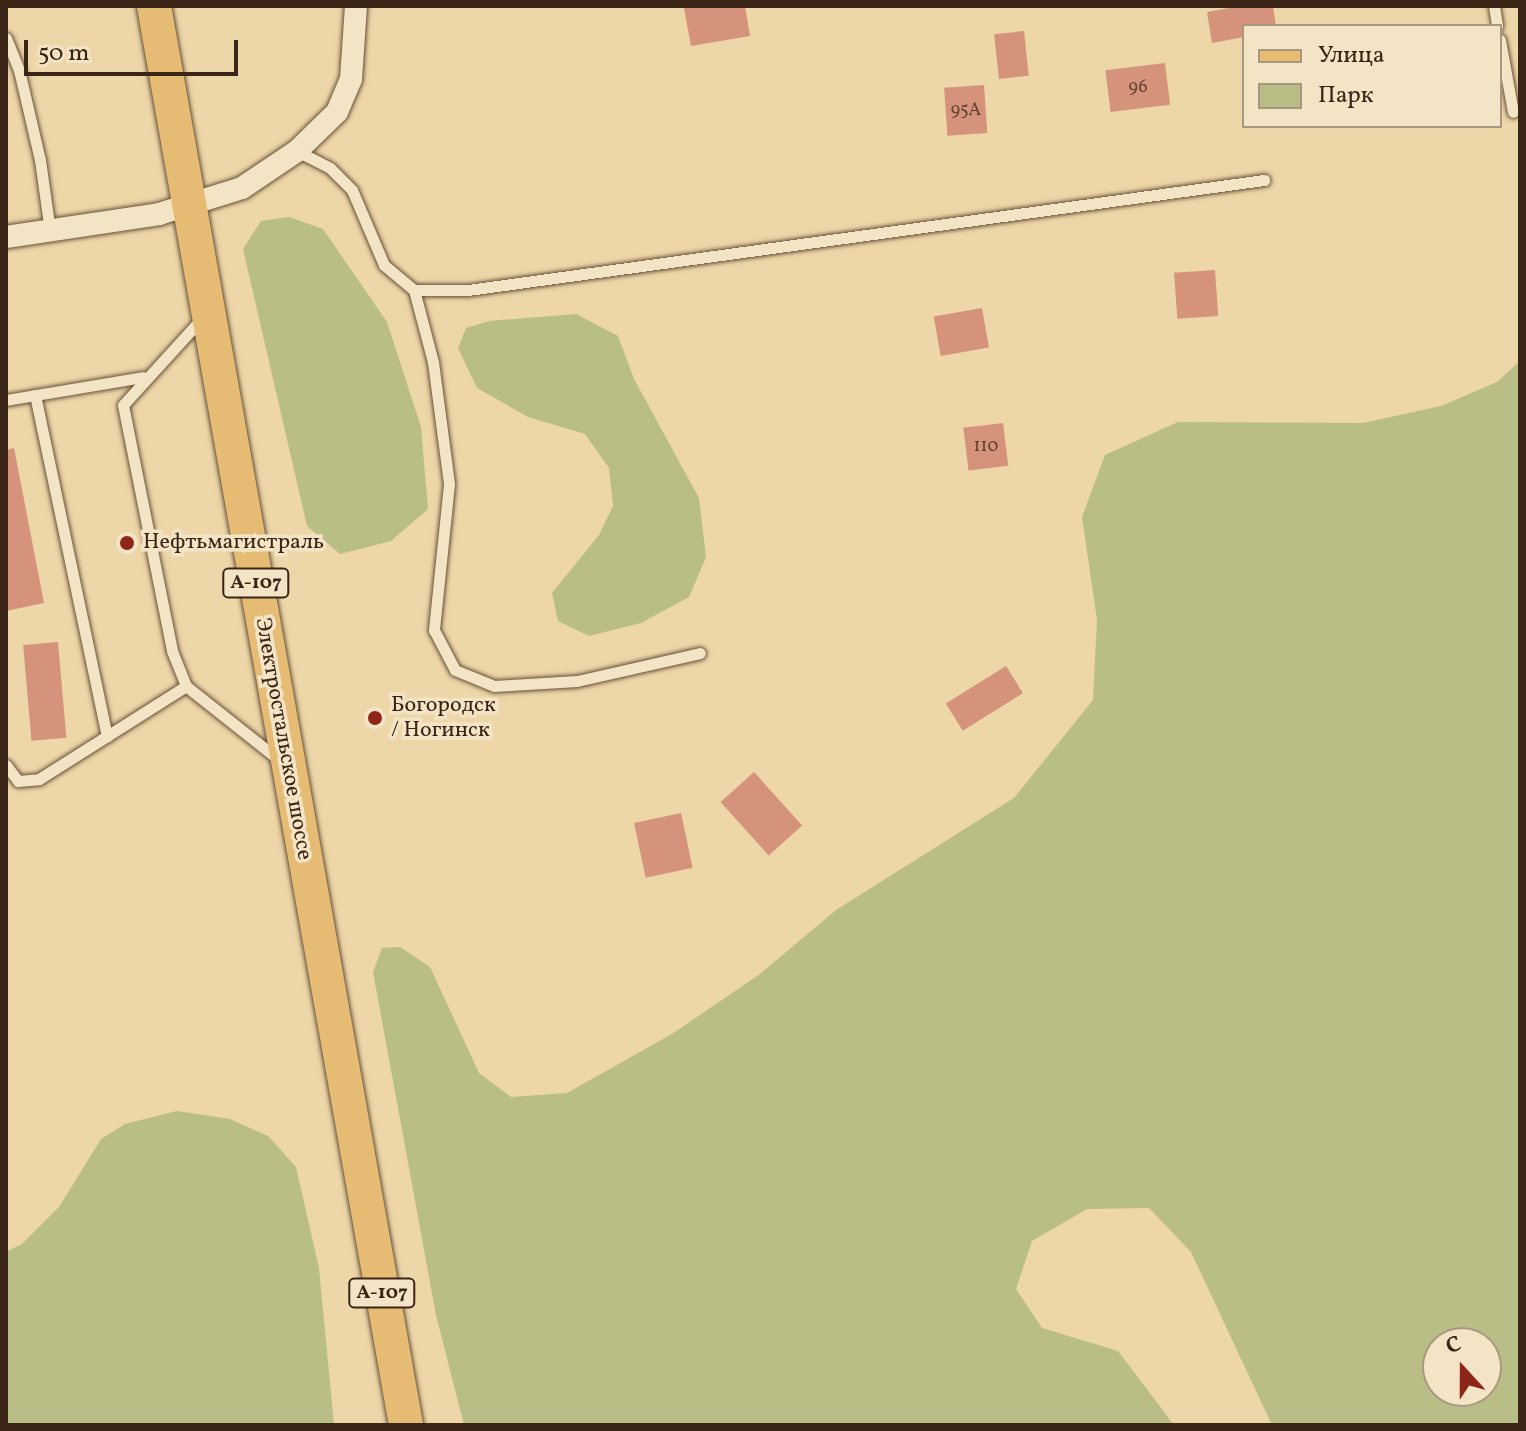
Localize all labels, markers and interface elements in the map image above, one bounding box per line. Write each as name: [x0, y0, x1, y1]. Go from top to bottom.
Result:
scale bar: [28, 24, 242, 74]
legend: [1242, 24, 1502, 128]
text: 50 m: [38, 37, 90, 71]
text: Улица: [1318, 39, 1385, 73]
house number: 96: [1128, 77, 1148, 99]
text: Парк: [1318, 79, 1374, 113]
house number: 95А: [951, 100, 981, 122]
house number: 110: [974, 436, 998, 458]
place label: Нефтьмагистраль: [143, 530, 324, 556]
marker: Нефтьмагистраль: [118, 534, 136, 552]
road number: А-107: [222, 567, 290, 599]
street label: Электростальское шоссе: [249, 616, 317, 862]
place label: Богородск / Ногинск: [391, 692, 496, 744]
marker: Богородск / Ногинск: [366, 709, 384, 727]
road number: А-107: [348, 1277, 416, 1309]
north arrow: [1422, 1327, 1502, 1407]
text: С: [1442, 1329, 1466, 1363]

